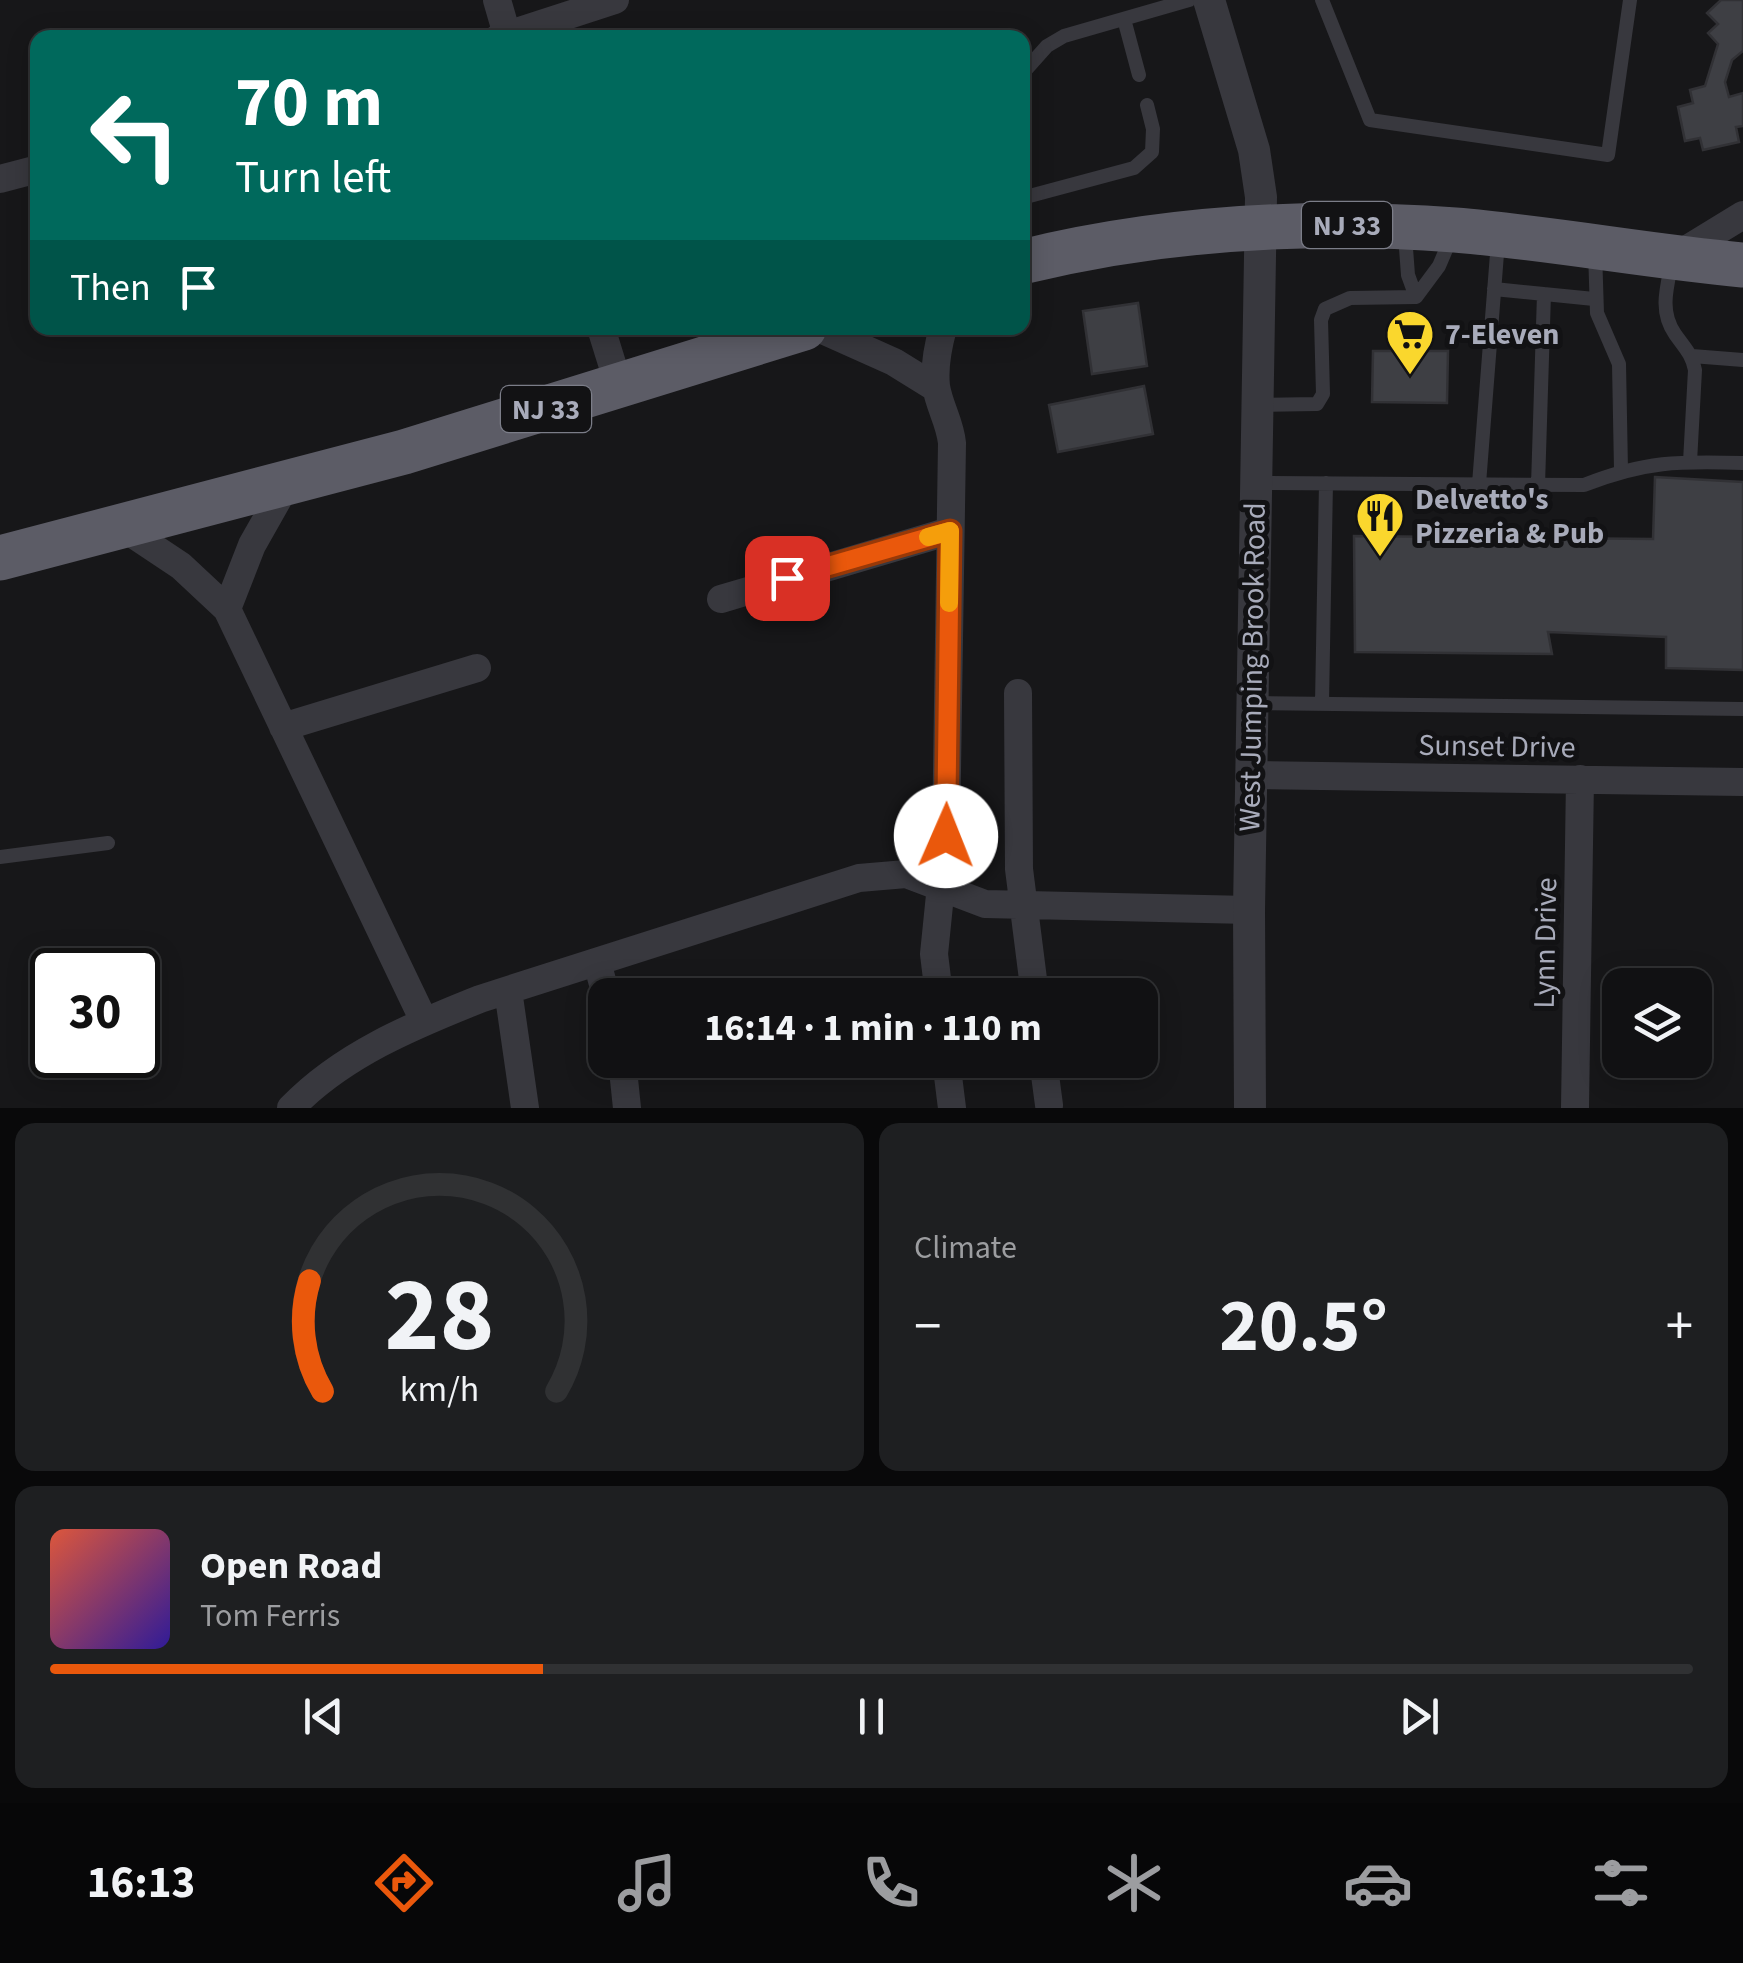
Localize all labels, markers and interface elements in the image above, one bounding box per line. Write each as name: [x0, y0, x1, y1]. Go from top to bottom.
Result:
text: 70 m: [235, 53, 383, 153]
icon: left: [70, 70, 200, 200]
text: Turn left: [235, 146, 391, 210]
road number: NJ 33: [1302, 202, 1392, 248]
icon: arrive: [171, 260, 226, 315]
text: Then: [70, 261, 151, 315]
supermarket icon: 7-Eleven: [1384, 308, 1436, 376]
place label: 7-Eleven: [1445, 313, 1559, 356]
road number: NJ 33: [501, 386, 591, 432]
place label: Delvetto's Pizzeria & Pub: [1415, 478, 1604, 555]
restaurant icon: Delvetto's Pizzeria & Pub: [1354, 490, 1406, 558]
street label: West Jumping Brook Road: [1228, 502, 1277, 832]
pin: [745, 536, 830, 621]
icon: arrive: [760, 551, 815, 606]
street label: Sunset Drive: [1418, 724, 1576, 769]
position arrow: [894, 784, 998, 888]
street label: Lynn Drive: [1523, 877, 1568, 1009]
speed limit sign: 30: [30, 948, 160, 1078]
map controls: [1602, 968, 1712, 1078]
button: layers: [1602, 968, 1712, 1078]
text: 16:14 · 1 min · 110 m: [704, 1001, 1042, 1055]
text: Climate: [914, 1225, 1017, 1271]
text: 28: [385, 1243, 494, 1391]
text: 20.5°: [1219, 1273, 1388, 1380]
text: −: [914, 1288, 941, 1366]
text: +: [1666, 1288, 1693, 1366]
text: km/h: [400, 1364, 479, 1415]
text: Open Road: [200, 1539, 382, 1593]
text: Tom Ferris: [200, 1593, 340, 1639]
icon: previous: [296, 1689, 351, 1744]
icon: pause: [844, 1689, 899, 1744]
icon: next: [1392, 1689, 1447, 1744]
icon: directions: [369, 1848, 439, 1918]
icon: music: [612, 1848, 682, 1918]
icon: phone: [856, 1848, 926, 1918]
icon: climate: [1099, 1848, 1169, 1918]
icon: car: [1343, 1848, 1413, 1918]
icon: filters: [1586, 1848, 1656, 1918]
text: 16:13: [87, 1851, 195, 1915]

